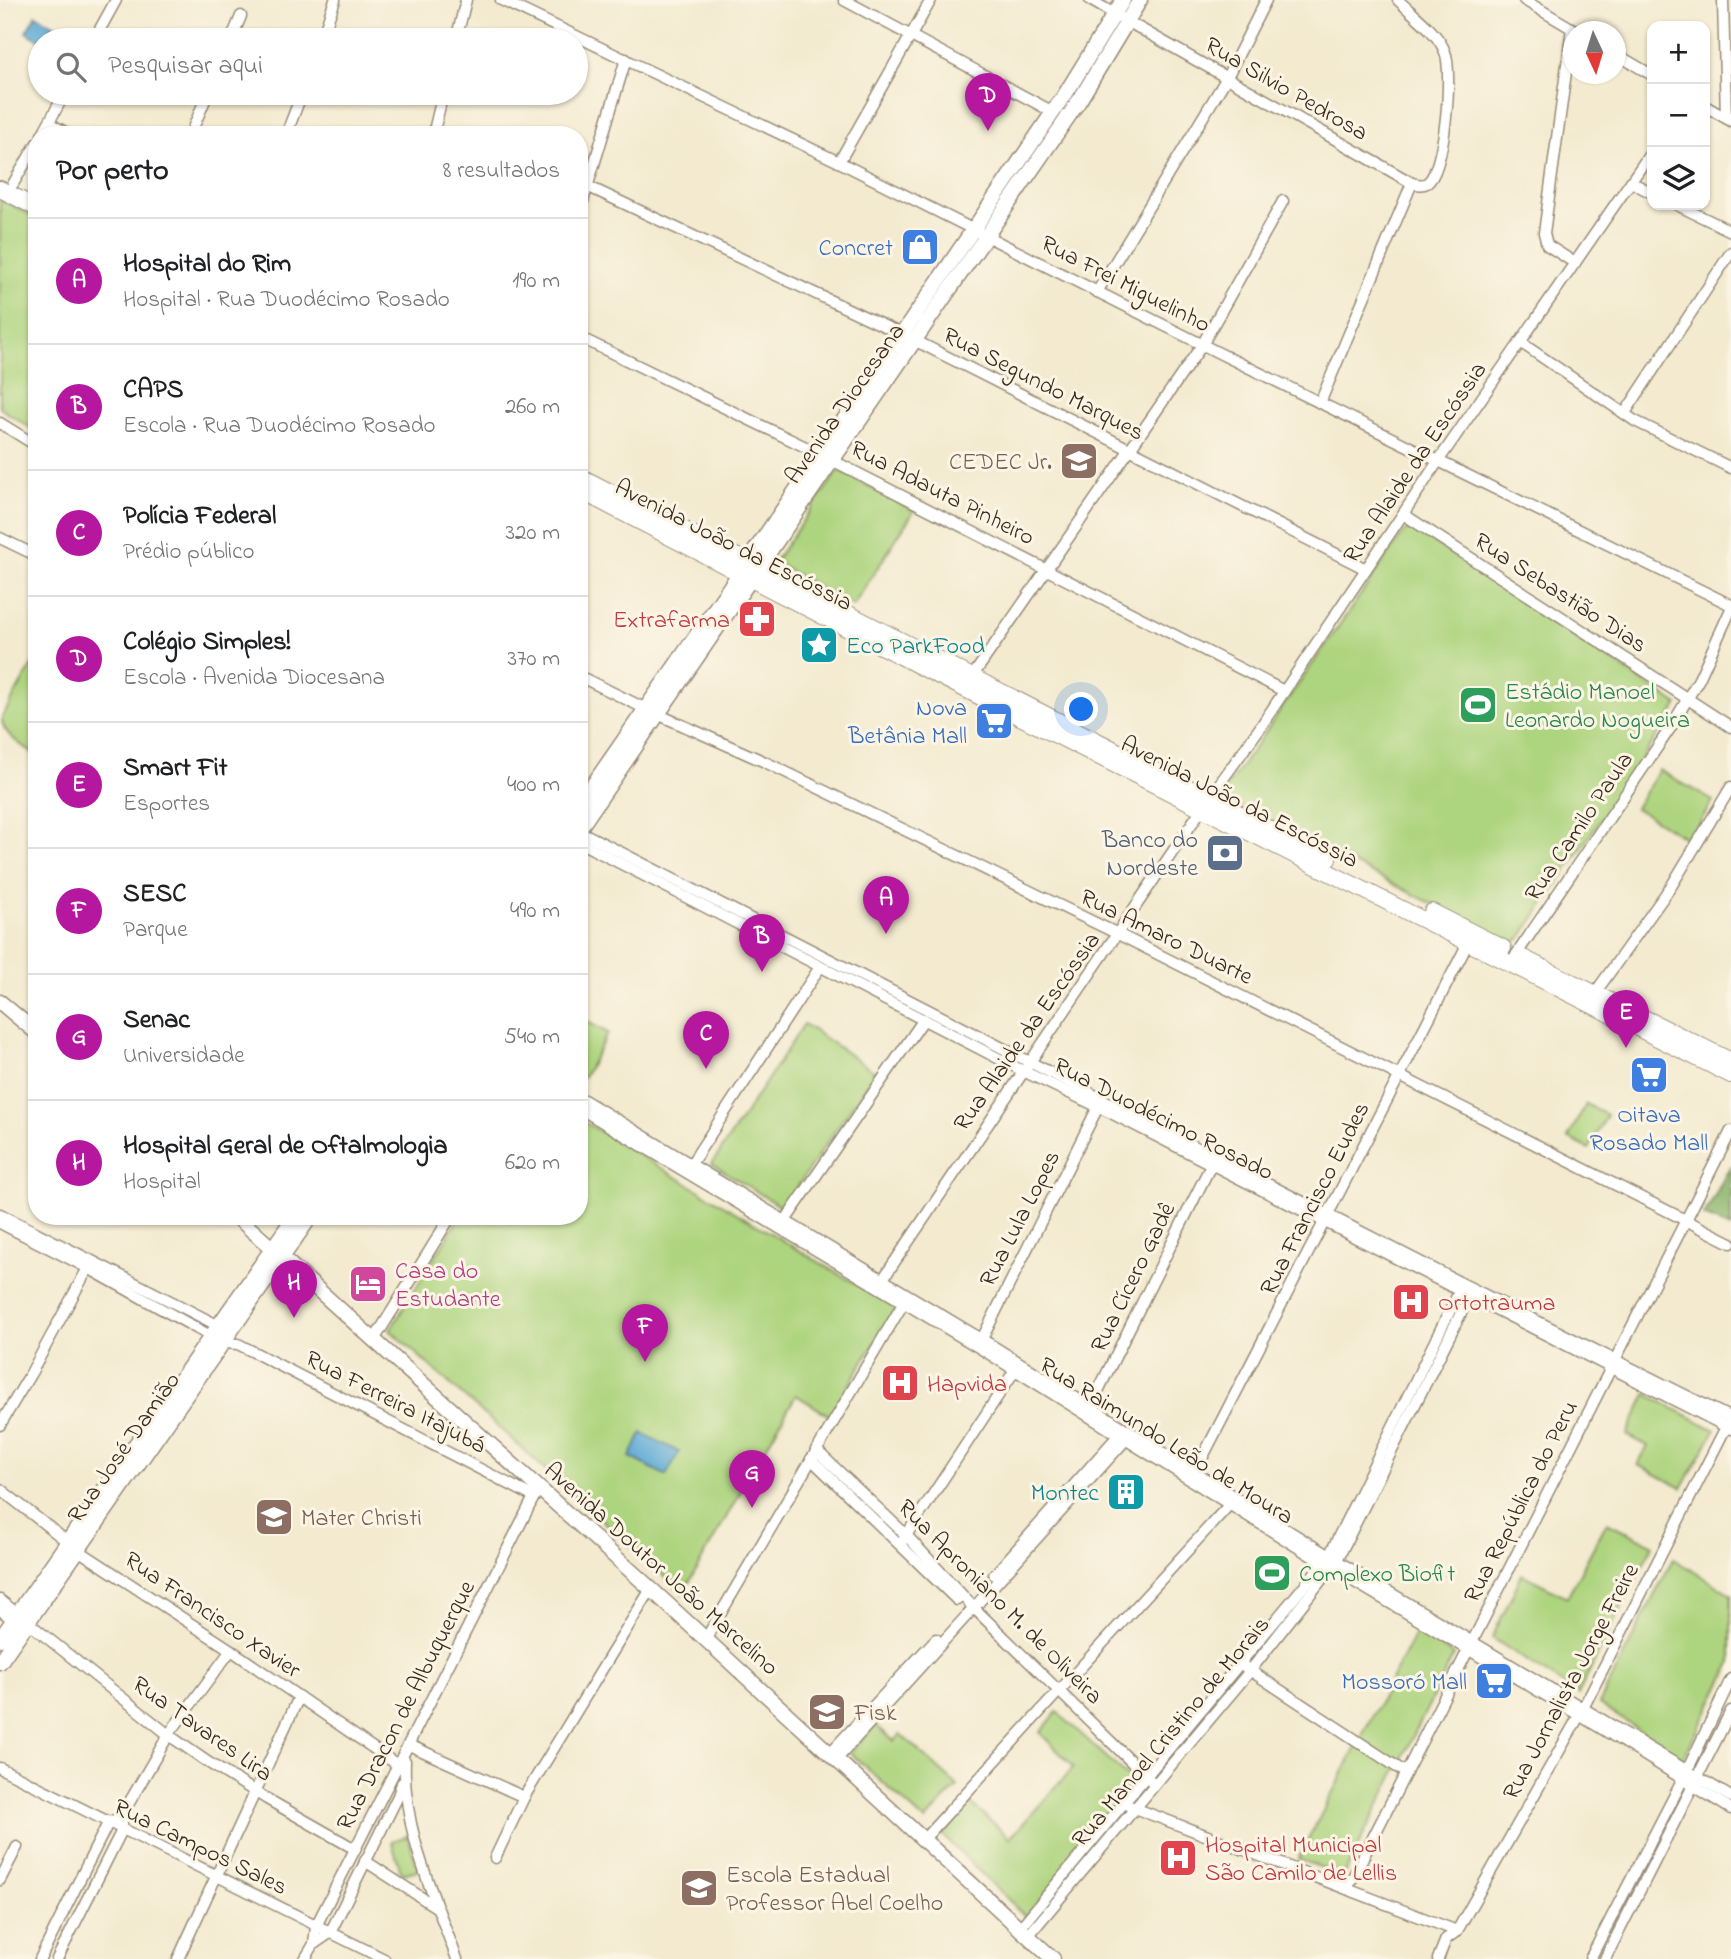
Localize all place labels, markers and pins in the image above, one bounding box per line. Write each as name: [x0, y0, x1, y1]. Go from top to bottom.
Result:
pin: D: [965, 73, 1011, 131]
shop icon: Concret: [899, 226, 941, 268]
place label: Concret: [819, 232, 893, 267]
school or university icon: CEDEC Jr.: [1058, 440, 1100, 482]
place label: CEDEC Jr.: [949, 446, 1052, 481]
pharmacy icon: Extrafarma: [736, 598, 778, 640]
place label: Extrafarma: [613, 604, 730, 639]
place icon: Eco ParkFood: [798, 624, 840, 666]
place label: Eco ParkFood: [846, 630, 985, 665]
place label: Estádio Manoel Leonardo Nogueira: [1505, 676, 1690, 739]
sports icon: Estádio Manoel Leonardo Nogueira: [1457, 684, 1499, 726]
place label: Nova Betânia Mall: [847, 692, 967, 755]
supermarket icon: Nova Betânia Mall: [973, 700, 1015, 742]
place label: Banco do Nordeste: [1101, 824, 1198, 887]
bank icon: Banco do Nordeste: [1204, 832, 1246, 874]
pin: A: [863, 876, 909, 934]
pin: B: [739, 914, 785, 972]
pin: E: [1603, 990, 1649, 1048]
pin: C: [683, 1011, 729, 1069]
supermarket icon: Oitava Rosado Mall: [1628, 1054, 1670, 1096]
place label: Oitava Rosado Mall: [1590, 1099, 1708, 1162]
place label: Casa do Estudante: [395, 1255, 501, 1318]
pin: H: [271, 1260, 317, 1318]
hotel icon: Casa do Estudante: [347, 1263, 389, 1305]
hospital icon: Ortotrauma: [1390, 1281, 1432, 1323]
place label: Ortotrauma: [1438, 1287, 1555, 1322]
pin: F: [622, 1304, 668, 1362]
hospital icon: Hapvida: [879, 1362, 921, 1404]
place label: Hapvida: [927, 1368, 1007, 1403]
pin: G: [729, 1450, 775, 1508]
building icon: Montec: [1105, 1471, 1147, 1513]
place label: Montec: [1031, 1477, 1099, 1512]
school or university icon: Mater Christi: [253, 1496, 295, 1538]
place label: Mater Christi: [301, 1502, 422, 1537]
sports icon: Complexo Biofit: [1251, 1552, 1293, 1594]
place label: Complexo Biofit: [1299, 1558, 1455, 1593]
supermarket icon: Mossoró Mall: [1473, 1660, 1515, 1702]
place label: Mossoró Mall: [1342, 1666, 1467, 1701]
school or university icon: Fisk: [806, 1691, 848, 1733]
place label: Fisk: [853, 1697, 897, 1732]
place label: Hospital Municipal São Camilo de Lellis: [1205, 1829, 1397, 1892]
hospital icon: Hospital Municipal São Camilo de Lellis: [1157, 1837, 1199, 1879]
place label: Escola Estadual Professor Abel Coelho: [726, 1859, 943, 1922]
school or university icon: Escola Estadual Professor Abel Coelho: [678, 1867, 720, 1909]

